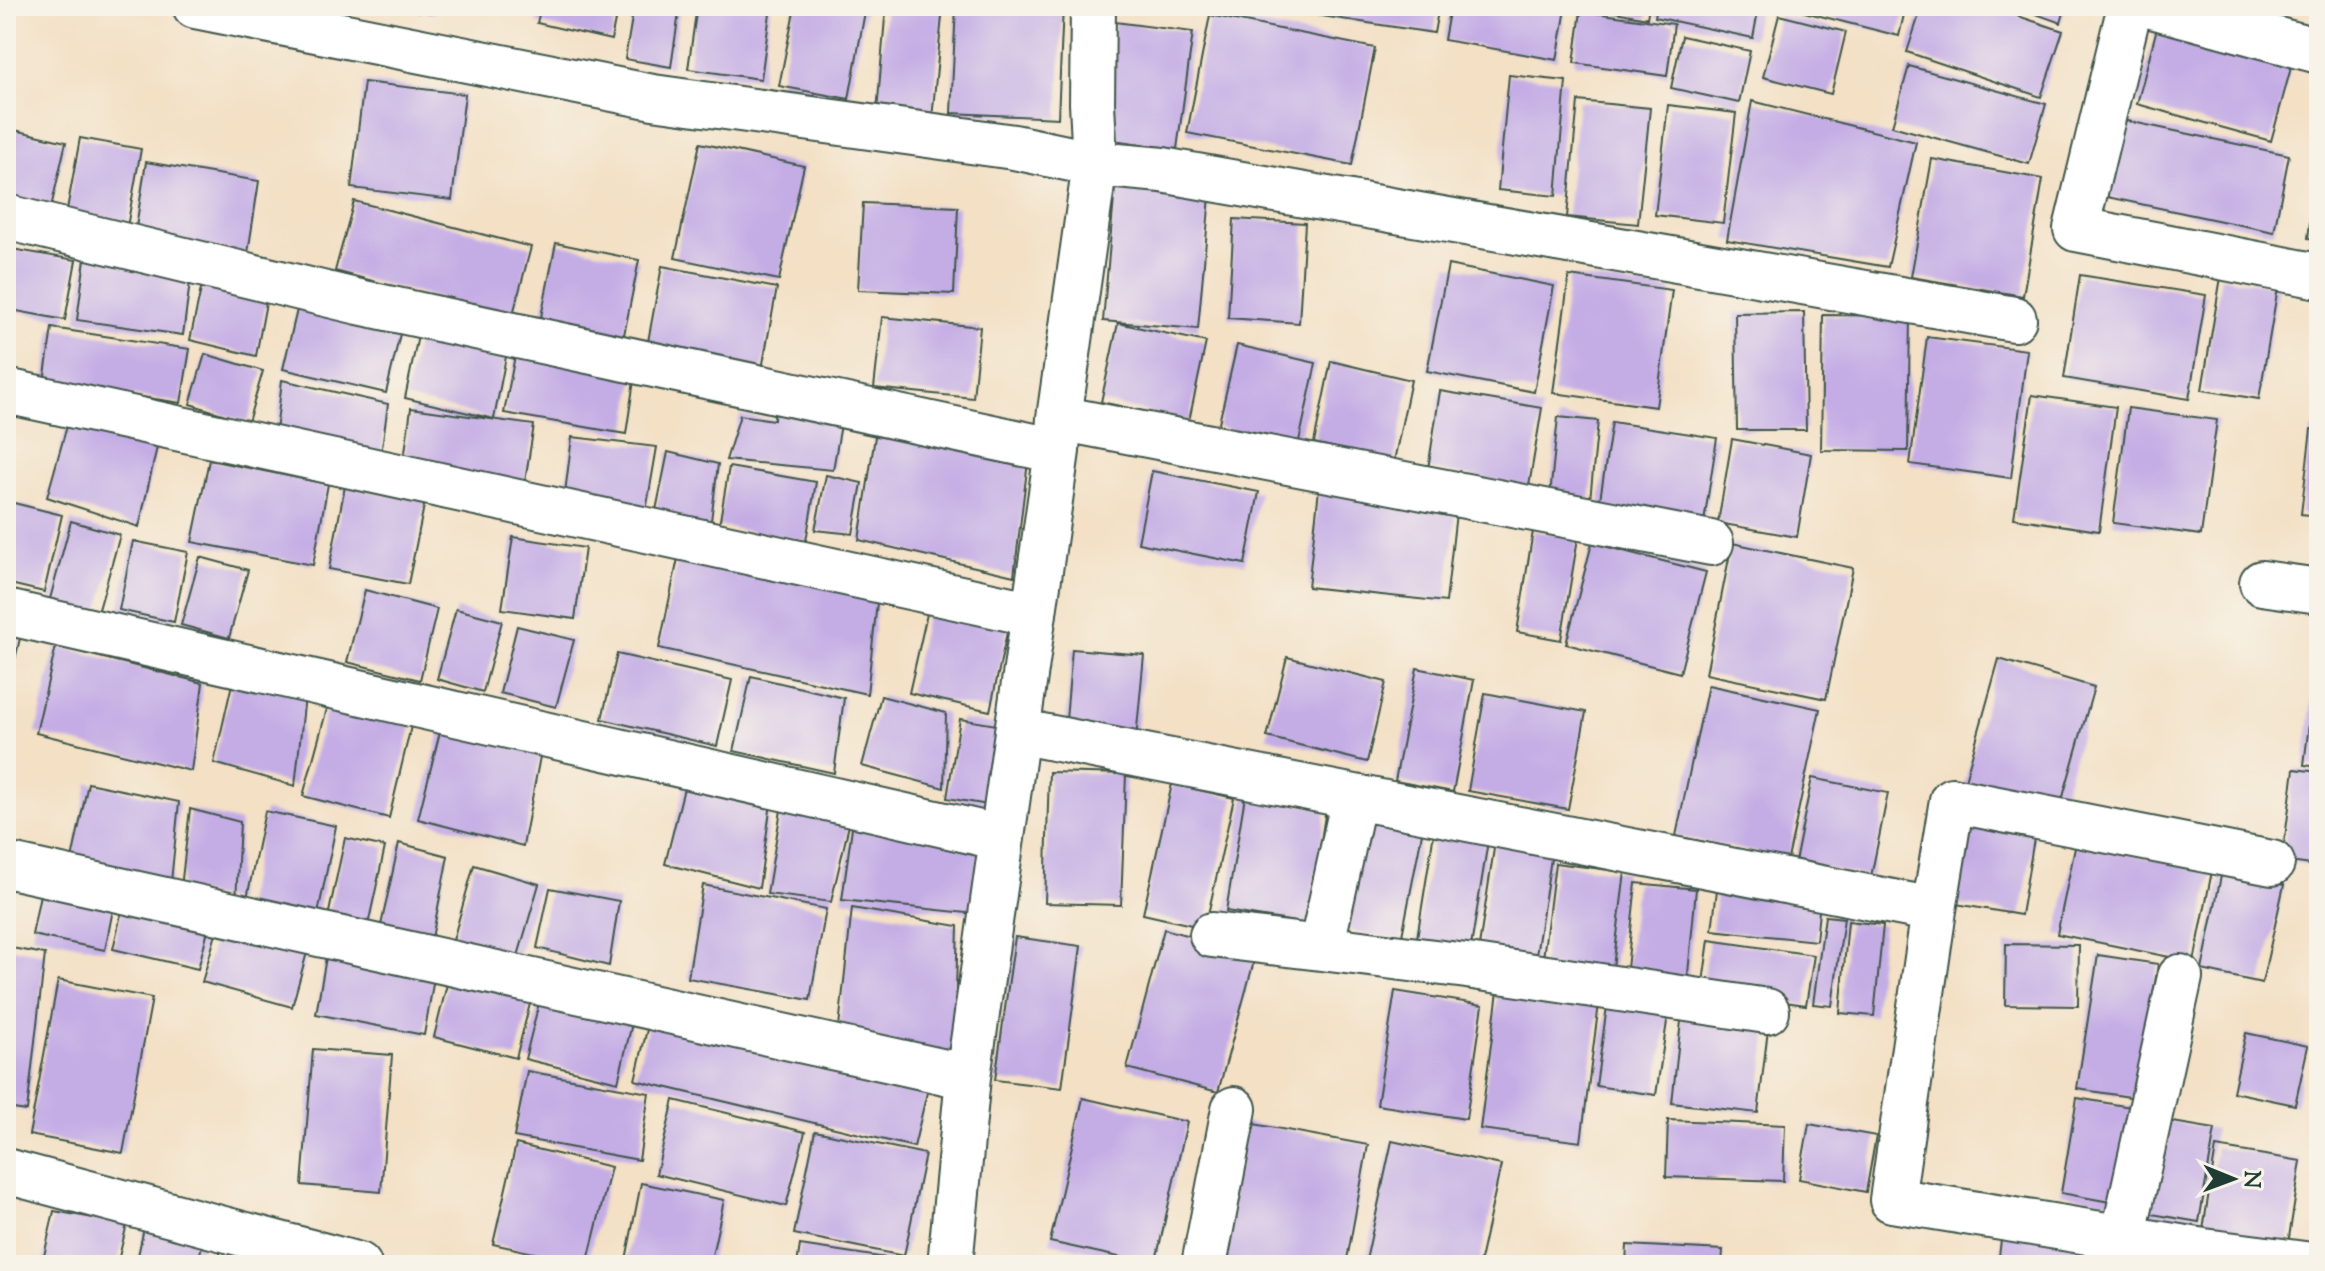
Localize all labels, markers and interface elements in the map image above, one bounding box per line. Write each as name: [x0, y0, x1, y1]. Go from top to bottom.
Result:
north arrow: [2193, 1139, 2273, 1219]
text: N: [2234, 1170, 2266, 1189]

